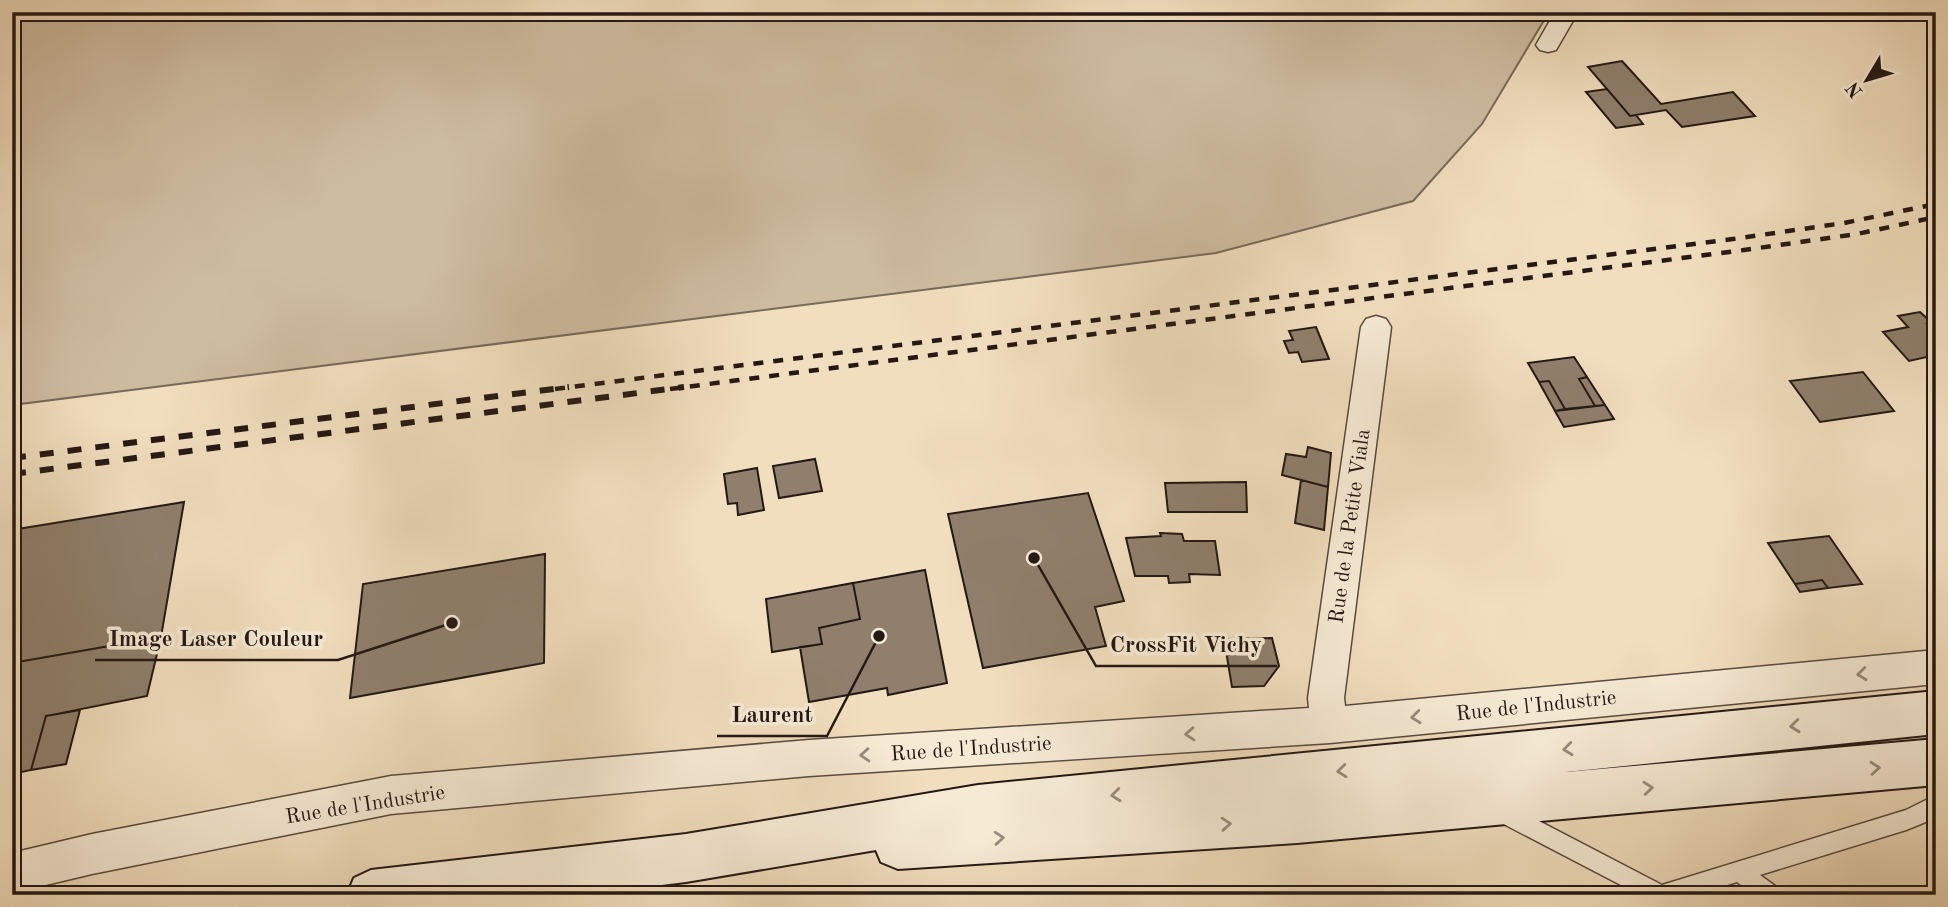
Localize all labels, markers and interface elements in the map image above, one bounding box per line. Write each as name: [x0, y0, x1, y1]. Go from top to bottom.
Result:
north arrow: [1832, 46, 1902, 116]
text: N: [1843, 77, 1868, 101]
street label: Rue de la Petite Viala: [1326, 428, 1375, 625]
callout: Image Laser Couleur: [95, 616, 338, 660]
callout: CrossFit Vichy: [1096, 622, 1277, 666]
text: Image Laser Couleur: [109, 628, 323, 651]
text: CrossFit Vichy: [1110, 634, 1262, 657]
one-way arrow: [1856, 666, 1867, 681]
street label: Rue de l'Industrie: [1455, 688, 1617, 725]
callout: Laurent: [717, 692, 827, 736]
text: Laurent: [731, 704, 813, 727]
one-way arrow: [1411, 709, 1422, 724]
one-way arrow: [1789, 718, 1800, 733]
one-way arrow: [1184, 726, 1195, 741]
street label: Rue de l'Industrie: [890, 733, 1052, 766]
one-way arrow: [1562, 741, 1574, 756]
one-way arrow: [859, 747, 870, 762]
one-way arrow: [1869, 761, 1880, 776]
one-way arrow: [1336, 763, 1347, 778]
one-way arrow: [1643, 781, 1654, 796]
street label: Rue de l'Industrie: [284, 783, 446, 828]
one-way arrow: [1110, 787, 1121, 802]
one-way arrow: [1221, 816, 1232, 831]
one-way arrow: [994, 831, 1005, 846]

